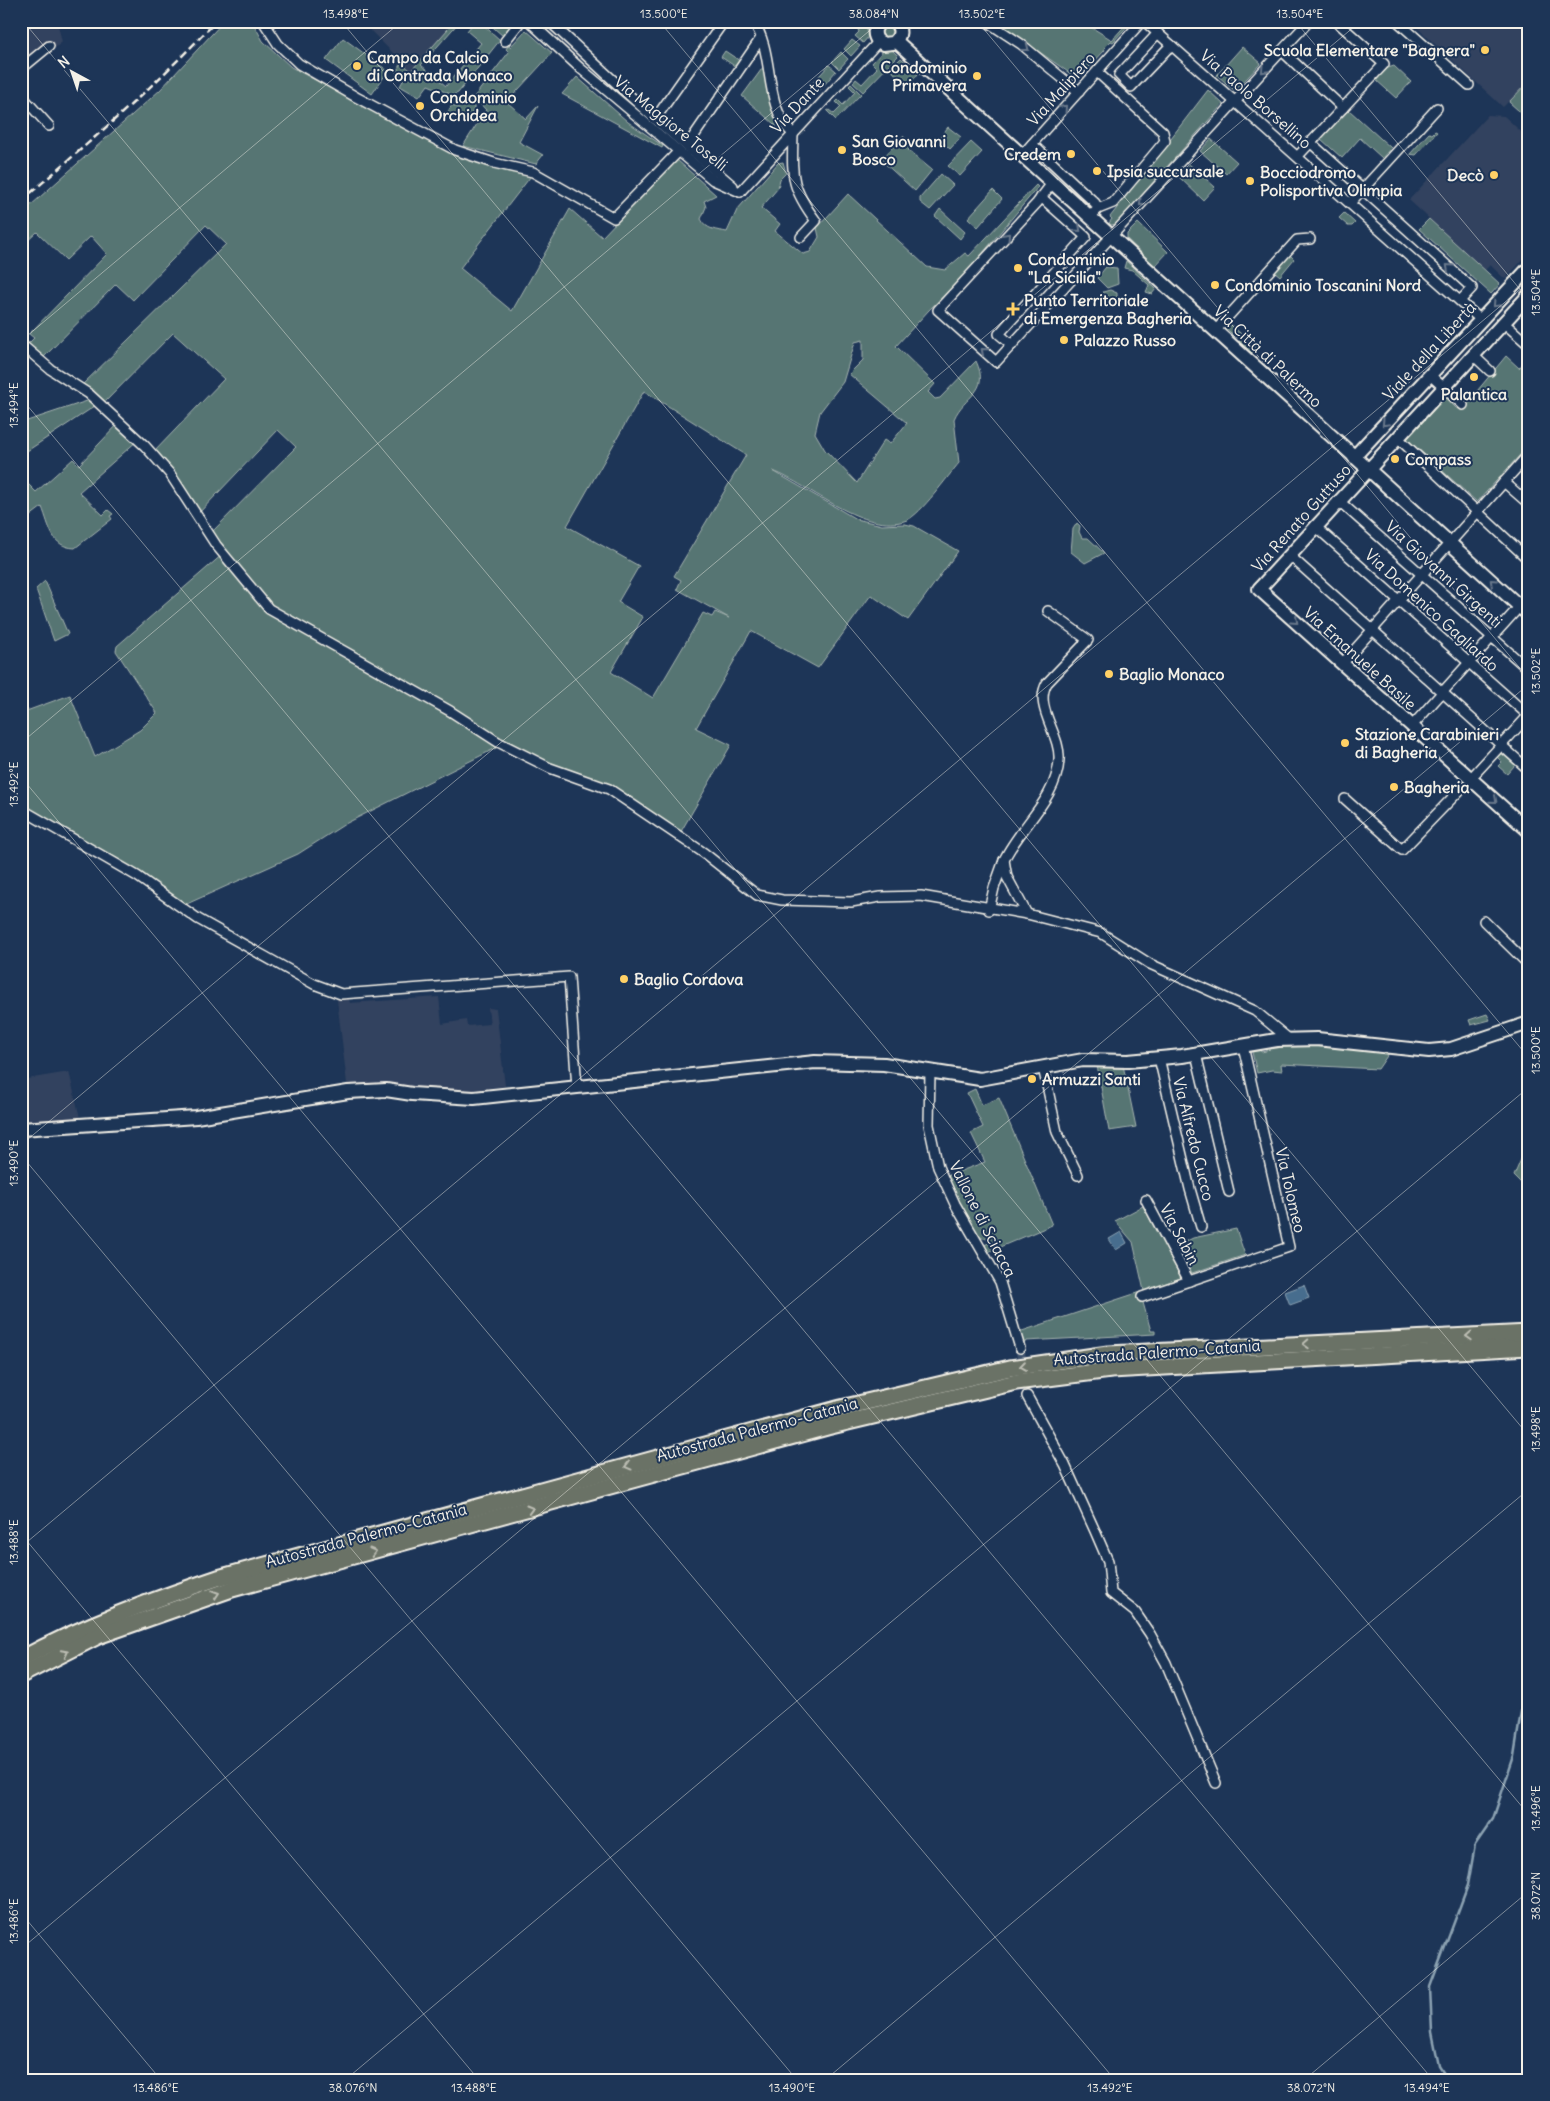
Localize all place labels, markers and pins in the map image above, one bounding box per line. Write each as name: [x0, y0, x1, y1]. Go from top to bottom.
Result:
place label: Scuola Elementare "Bagnera": [1264, 40, 1475, 61]
marker: Scuola Elementare "Bagnera": [1479, 44, 1491, 56]
place label: Campo da Calcio di Contrada Monaco: [367, 47, 513, 85]
place label: Condominio Primavera: [881, 57, 967, 95]
marker: Campo da Calcio di Contrada Monaco: [351, 60, 363, 72]
marker: Condominio Primavera: [971, 70, 983, 82]
place label: Condominio Orchidea: [430, 87, 516, 125]
marker: Condominio Orchidea: [414, 100, 426, 112]
place label: San Giovanni Bosco: [852, 131, 946, 169]
marker: San Giovanni Bosco: [836, 144, 848, 156]
place label: Credem: [1004, 144, 1061, 164]
marker: Credem: [1065, 148, 1077, 160]
place label: Ipsia succursale: [1107, 161, 1224, 182]
place label: Bocciodromo Polisportiva Olimpia: [1260, 162, 1402, 201]
marker: Ipsia succursale: [1091, 165, 1103, 177]
place label: Decò: [1447, 165, 1484, 185]
marker: Decò: [1488, 169, 1500, 181]
marker: Bocciodromo Polisportiva Olimpia: [1244, 175, 1256, 187]
place label: Condominio "La Sicilia": [1028, 249, 1114, 287]
marker: Condominio "La Sicilia": [1012, 262, 1024, 274]
place label: Condominio Toscanini Nord: [1225, 275, 1422, 295]
marker: Condominio Toscanini Nord: [1209, 279, 1221, 291]
place label: Punto Territoriale di Emergenza Bagheria: [1024, 290, 1192, 329]
marker: Punto Territoriale di Emergenza Bagheria: [1006, 302, 1020, 316]
place label: Palazzo Russo: [1074, 330, 1176, 350]
marker: Palazzo Russo: [1058, 334, 1070, 346]
marker: Palantica: [1468, 371, 1480, 383]
place label: Palantica: [1441, 384, 1507, 404]
place label: Compass: [1405, 449, 1471, 470]
marker: Compass: [1389, 453, 1401, 465]
place label: Baglio Monaco: [1119, 664, 1225, 685]
marker: Baglio Monaco: [1103, 668, 1115, 680]
place label: Stazione Carabinieri di Bagheria: [1355, 724, 1499, 763]
marker: Stazione Carabinieri di Bagheria: [1339, 737, 1351, 749]
place label: Bagheria: [1404, 777, 1470, 798]
marker: Bagheria: [1388, 781, 1400, 793]
place label: Baglio Cordova: [634, 969, 743, 990]
marker: Baglio Cordova: [618, 973, 630, 985]
place label: Armuzzi Santi: [1042, 1069, 1141, 1089]
marker: Armuzzi Santi: [1026, 1073, 1038, 1085]

